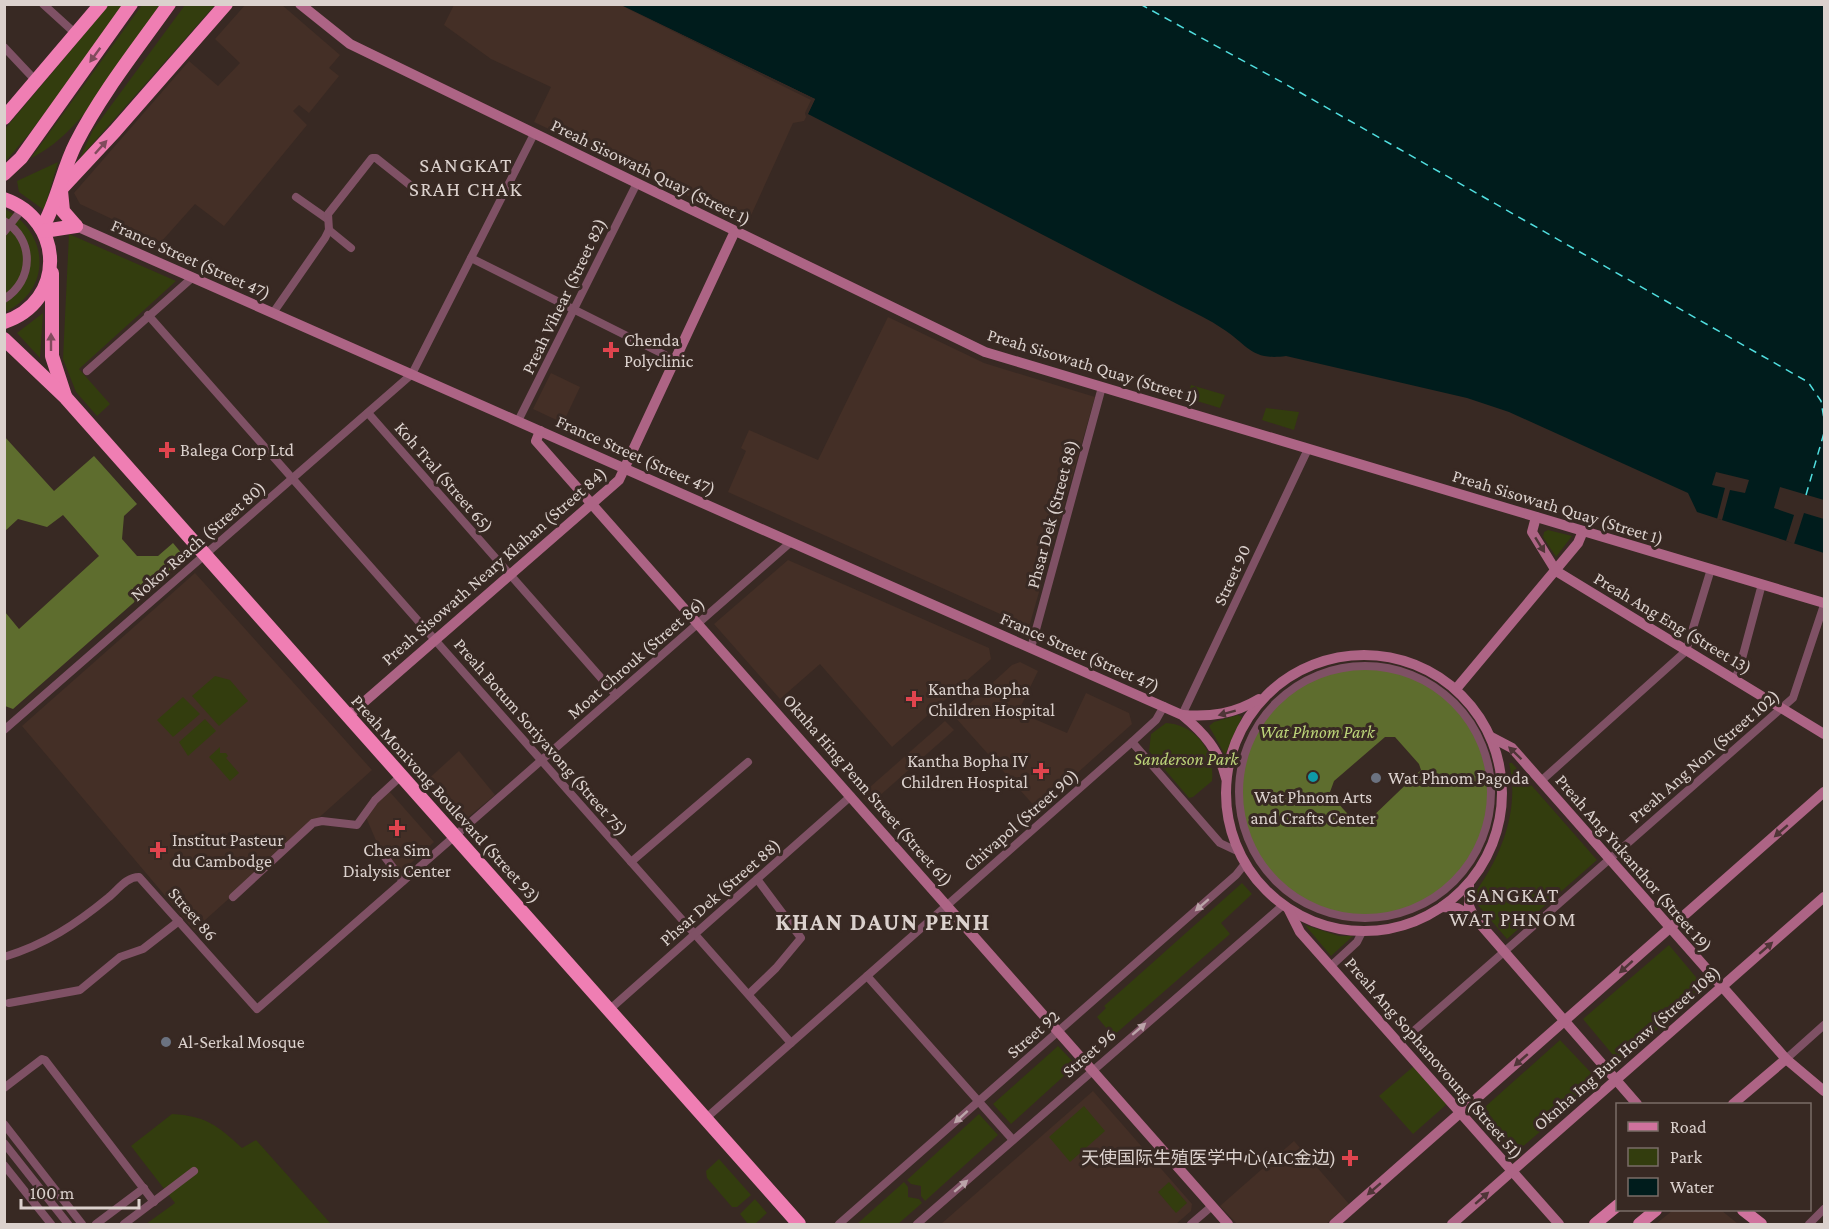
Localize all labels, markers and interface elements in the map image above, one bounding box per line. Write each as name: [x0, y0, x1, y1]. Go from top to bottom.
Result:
one-way arrow: [90, 47, 101, 63]
street label: Preah Sisowath Quay (Street 1): [548, 115, 754, 230]
one-way arrow: [94, 139, 108, 154]
district label: SANGKAT SRAH CHAK: [409, 153, 523, 201]
street label: France Street (Street 47): [108, 215, 274, 304]
street label: Preah Vihear (Street 82): [518, 215, 611, 378]
street label: Preah Sisowath Quay (Street 1): [985, 324, 1201, 409]
place label: Chenda Polyclinic: [624, 330, 694, 371]
one-way arrow: [46, 332, 56, 351]
marker: Chenda Polyclinic: [602, 341, 620, 359]
street label: France Street (Street 47): [553, 411, 719, 500]
street label: Koh Tral (Street 65): [390, 418, 497, 537]
street label: Phsar Dek (Street 88): [1023, 437, 1082, 591]
place label: Balega Corp Ltd: [180, 440, 295, 460]
marker: Balega Corp Ltd: [158, 441, 176, 459]
street label: Preah Sisowath Neary Klahan (Street 84): [377, 463, 611, 670]
street label: Preah Sisowath Quay (Street 1): [1450, 465, 1666, 550]
street label: Nokor Reach (Street 80): [126, 477, 270, 606]
one-way arrow: [1534, 537, 1545, 553]
street label: Street 90: [1209, 541, 1255, 609]
street label: Preah Ang Eng (Street 13): [1590, 568, 1755, 679]
street label: Moat Chrouk (Street 86): [563, 593, 709, 724]
street label: France Street (Street 47): [997, 608, 1163, 697]
street label: Preah Botum Soriyavong (Street 75): [449, 634, 632, 840]
place label: Kantha Bopha Children Hospital: [928, 679, 1055, 720]
street label: Preah Ang Non (Street 102): [1625, 685, 1784, 828]
street label: Oknha Hing Penn Street (Street 61): [778, 690, 957, 891]
marker: Kantha Bopha Children Hospital: [905, 690, 923, 708]
street label: Preah Monivong Boulevard (Street 93): [346, 691, 545, 908]
one-way arrow: [1218, 708, 1236, 718]
park label: Wat Phnom Park: [1259, 722, 1376, 742]
one-way arrow: [1507, 746, 1522, 760]
park label: Sanderson Park: [1134, 749, 1239, 769]
place label: Kantha Bopha IV Children Hospital: [901, 751, 1029, 792]
marker: Kantha Bopha IV Children Hospital: [1032, 762, 1050, 780]
street label: Chivapol (Street 90): [960, 765, 1083, 876]
place label: Wat Phnom Pagoda: [1388, 768, 1529, 788]
marker: Wat Phnom Arts and Crafts Center: [1306, 770, 1320, 784]
street label: Preah Ang Yukanthor (Street 19): [1551, 770, 1717, 956]
marker: Wat Phnom Pagoda: [1369, 771, 1383, 785]
place label: Wat Phnom Arts and Crafts Center: [1250, 787, 1376, 828]
marker: Chea Sim Dialysis Center: [388, 819, 406, 837]
one-way arrow: [1773, 824, 1788, 838]
place label: Institut Pasteur du Cambodge: [172, 830, 284, 871]
street label: Phsar Dek (Street 88): [656, 834, 785, 951]
place label: Chea Sim Dialysis Center: [343, 840, 452, 881]
marker: Institut Pasteur du Cambodge: [149, 841, 167, 859]
street label: Street 86: [164, 883, 222, 945]
district label: SANGKAT WAT PHNOM: [1449, 883, 1577, 931]
one-way arrow: [1195, 898, 1210, 911]
district label: KHAN DAUN PENH: [775, 908, 991, 935]
one-way arrow: [1758, 942, 1773, 955]
street label: Preah Ang Sophanovoung (Street 51): [1340, 953, 1527, 1164]
one-way arrow: [1619, 960, 1634, 973]
street label: Oknha Ing Bun Hoaw (Street 108): [1530, 961, 1725, 1135]
street label: Street 92: [1003, 1006, 1063, 1062]
one-way arrow: [1131, 1023, 1146, 1036]
street label: Street 96: [1058, 1025, 1120, 1081]
place label: Al-Serkal Mosque: [178, 1032, 305, 1052]
marker: Al-Serkal Mosque: [159, 1035, 173, 1049]
one-way arrow: [1513, 1054, 1529, 1067]
legend: [1616, 1103, 1811, 1211]
one-way arrow: [954, 1110, 969, 1123]
text: Road: [1670, 1117, 1707, 1137]
text: Park: [1670, 1147, 1702, 1167]
place label: 天使国际生殖医学中心(AIC金边): [1081, 1148, 1336, 1169]
marker: 天使国际生殖医学中心(AIC金边): [1341, 1149, 1359, 1167]
scale bar: [21, 1172, 140, 1210]
text: Water: [1670, 1177, 1715, 1197]
one-way arrow: [953, 1180, 968, 1193]
one-way arrow: [1367, 1182, 1382, 1195]
text: 100 m: [30, 1183, 75, 1203]
one-way arrow: [1474, 1192, 1489, 1205]

